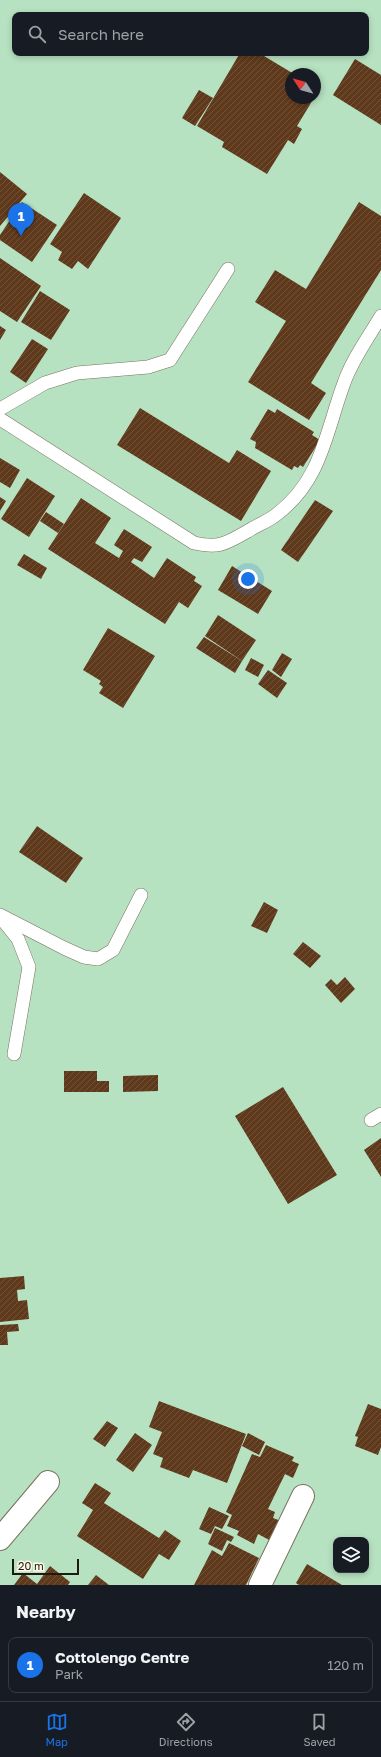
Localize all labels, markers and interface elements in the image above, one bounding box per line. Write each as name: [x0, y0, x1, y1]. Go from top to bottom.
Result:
search box: [12, 12, 369, 56]
icon: search: [26, 23, 48, 45]
text: Search here: [58, 25, 144, 43]
north arrow: [285, 68, 321, 104]
pin: 1: [8, 203, 34, 236]
your location: [238, 569, 258, 589]
map controls: [333, 1537, 369, 1573]
button: layers: [333, 1537, 369, 1573]
scale bar: [12, 1557, 79, 1576]
text: 20 m: [18, 1559, 44, 1572]
text: Nearby: [16, 1601, 76, 1622]
text: Cottolengo Centre: [55, 1648, 189, 1666]
text: 1: [27, 1657, 33, 1673]
text: 120 m: [327, 1657, 364, 1673]
text: Park: [55, 1666, 83, 1682]
tab: Map: [45, 1711, 68, 1748]
tab: Directions: [159, 1711, 213, 1748]
tab: Saved: [303, 1711, 336, 1748]

